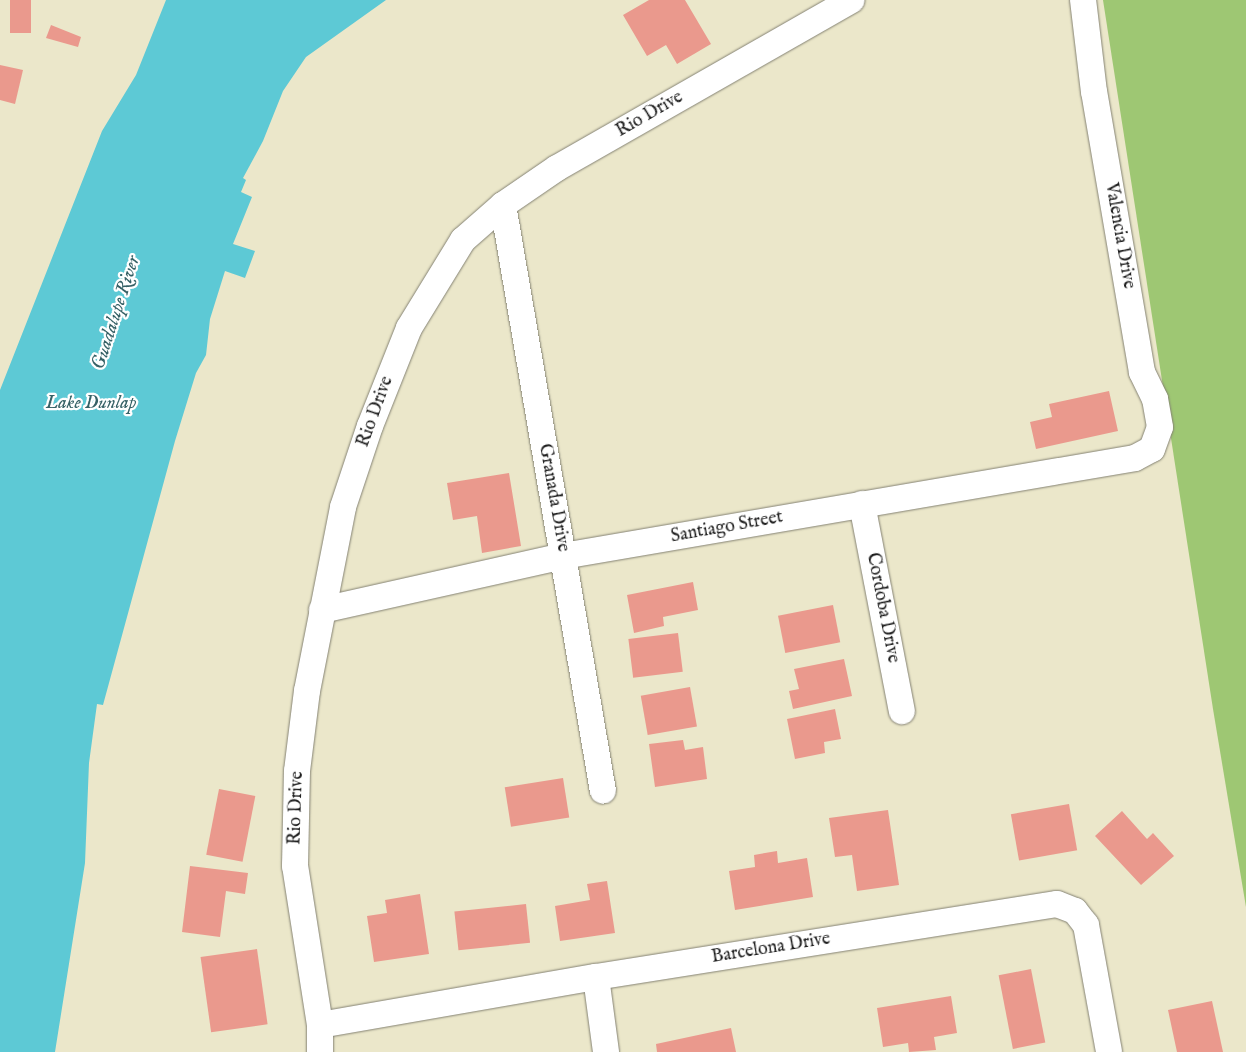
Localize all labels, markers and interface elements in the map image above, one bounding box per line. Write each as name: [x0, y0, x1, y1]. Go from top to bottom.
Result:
street label: Rio Drive: [613, 87, 687, 143]
street label: Valencia Drive: [1099, 181, 1139, 291]
water label: Guadalupe River: [88, 253, 146, 373]
street label: Rio Drive: [353, 374, 399, 450]
water label: Lake Dunlap: [46, 393, 136, 415]
street label: Granada Drive: [533, 442, 573, 554]
street label: Santiago Street: [669, 508, 785, 548]
street label: Cordoba Drive: [861, 551, 903, 665]
street label: Rio Drive: [285, 771, 309, 845]
street label: Barcelona Drive: [710, 929, 832, 969]

